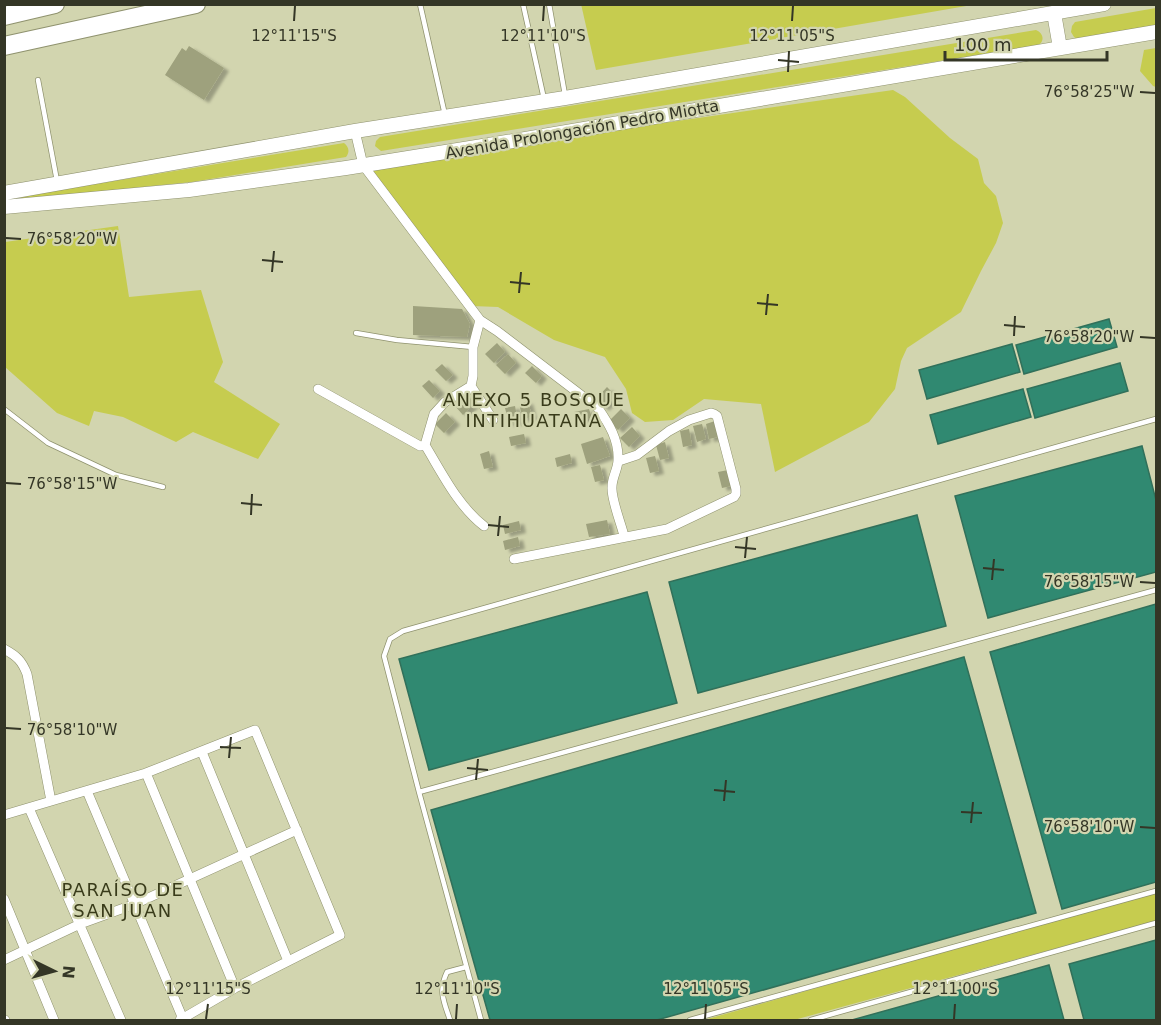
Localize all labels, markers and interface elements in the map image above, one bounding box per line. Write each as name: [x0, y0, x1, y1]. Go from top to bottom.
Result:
scale bar: [945, 24, 1107, 62]
text: 12°11'15"S: [251, 27, 337, 45]
text: 12°11'10"S: [500, 27, 586, 45]
text: 12°11'05"S: [749, 27, 835, 45]
text: 100 m: [954, 34, 1012, 55]
text: 76°58'25"W: [1044, 83, 1134, 101]
street label: Avenida Prolongación Pedro Miotta: [444, 96, 720, 163]
text: 76°58'20"W: [27, 230, 117, 248]
text: 76°58'20"W: [1044, 328, 1134, 346]
district label: ANEXO 5 BOSQUE INTIHUATANA: [443, 389, 625, 431]
text: 76°58'15"W: [27, 475, 117, 493]
text: 76°58'15"W: [1044, 573, 1134, 591]
text: 76°58'10"W: [27, 721, 117, 739]
text: 76°58'10"W: [1044, 818, 1134, 836]
district label: PARAÍSO DE SAN JUAN: [62, 879, 184, 921]
north arrow: [24, 941, 84, 1001]
text: N: [58, 965, 78, 980]
text: 12°11'15"S: [165, 980, 251, 998]
text: 12°11'10"S: [414, 980, 500, 998]
text: 12°11'05"S: [663, 980, 749, 998]
text: 12°11'00"S: [912, 980, 998, 998]

